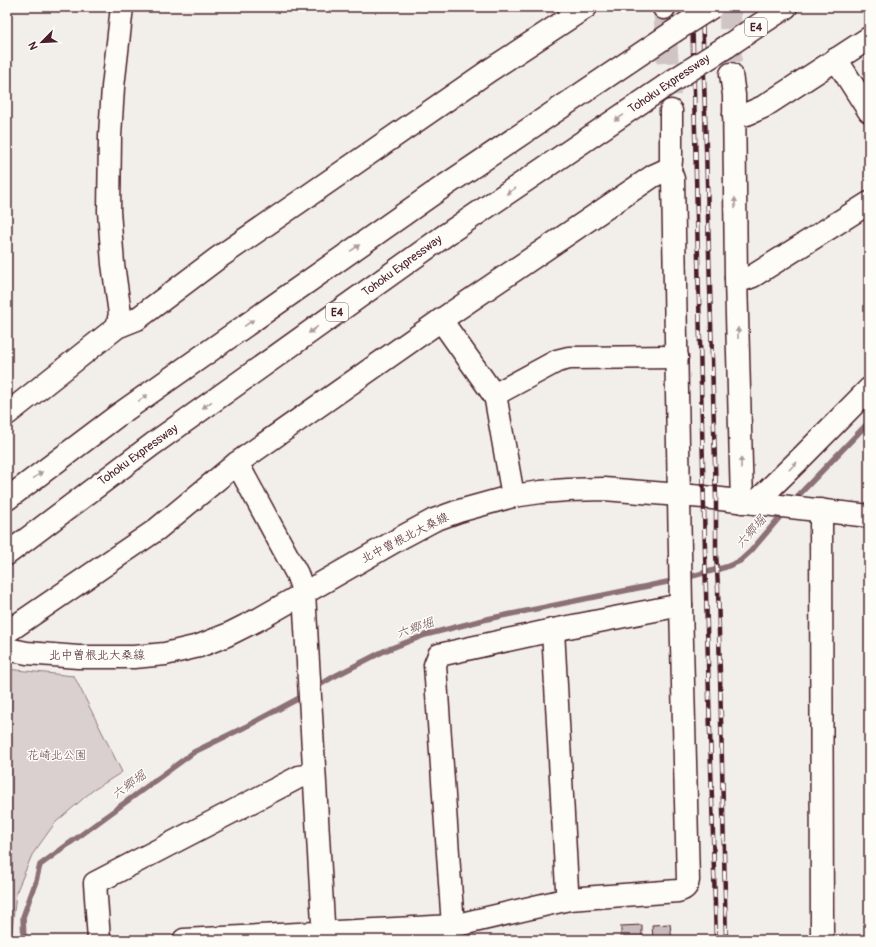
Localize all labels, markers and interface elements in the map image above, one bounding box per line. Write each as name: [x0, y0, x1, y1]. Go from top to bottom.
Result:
road number: E4: [745, 18, 767, 36]
north arrow: [22, 22, 62, 62]
text: N: [26, 39, 41, 52]
street label: Tohoku Expressway: [625, 51, 713, 117]
one-way arrow: [614, 114, 624, 122]
one-way arrow: [505, 187, 517, 194]
one-way arrow: [732, 197, 739, 209]
street label: Tohoku Expressway: [359, 232, 445, 300]
one-way arrow: [350, 244, 361, 252]
road number: E4: [326, 303, 348, 321]
one-way arrow: [244, 319, 254, 327]
one-way arrow: [308, 326, 318, 334]
one-way arrow: [735, 326, 741, 339]
one-way arrow: [137, 394, 148, 402]
one-way arrow: [202, 401, 213, 409]
street label: Tohoku Expressway: [95, 421, 181, 489]
one-way arrow: [738, 456, 744, 469]
one-way arrow: [788, 461, 798, 471]
one-way arrow: [33, 471, 44, 479]
street label: 北中曽根北大桑線: [359, 510, 451, 566]
water label: 六郷堀: [732, 511, 770, 552]
water label: 六郷堀: [394, 614, 437, 642]
street label: 北中曽根北大桑線: [49, 648, 145, 663]
park label: 花崎北公園: [27, 748, 87, 763]
water label: 六郷堀: [109, 766, 150, 803]

